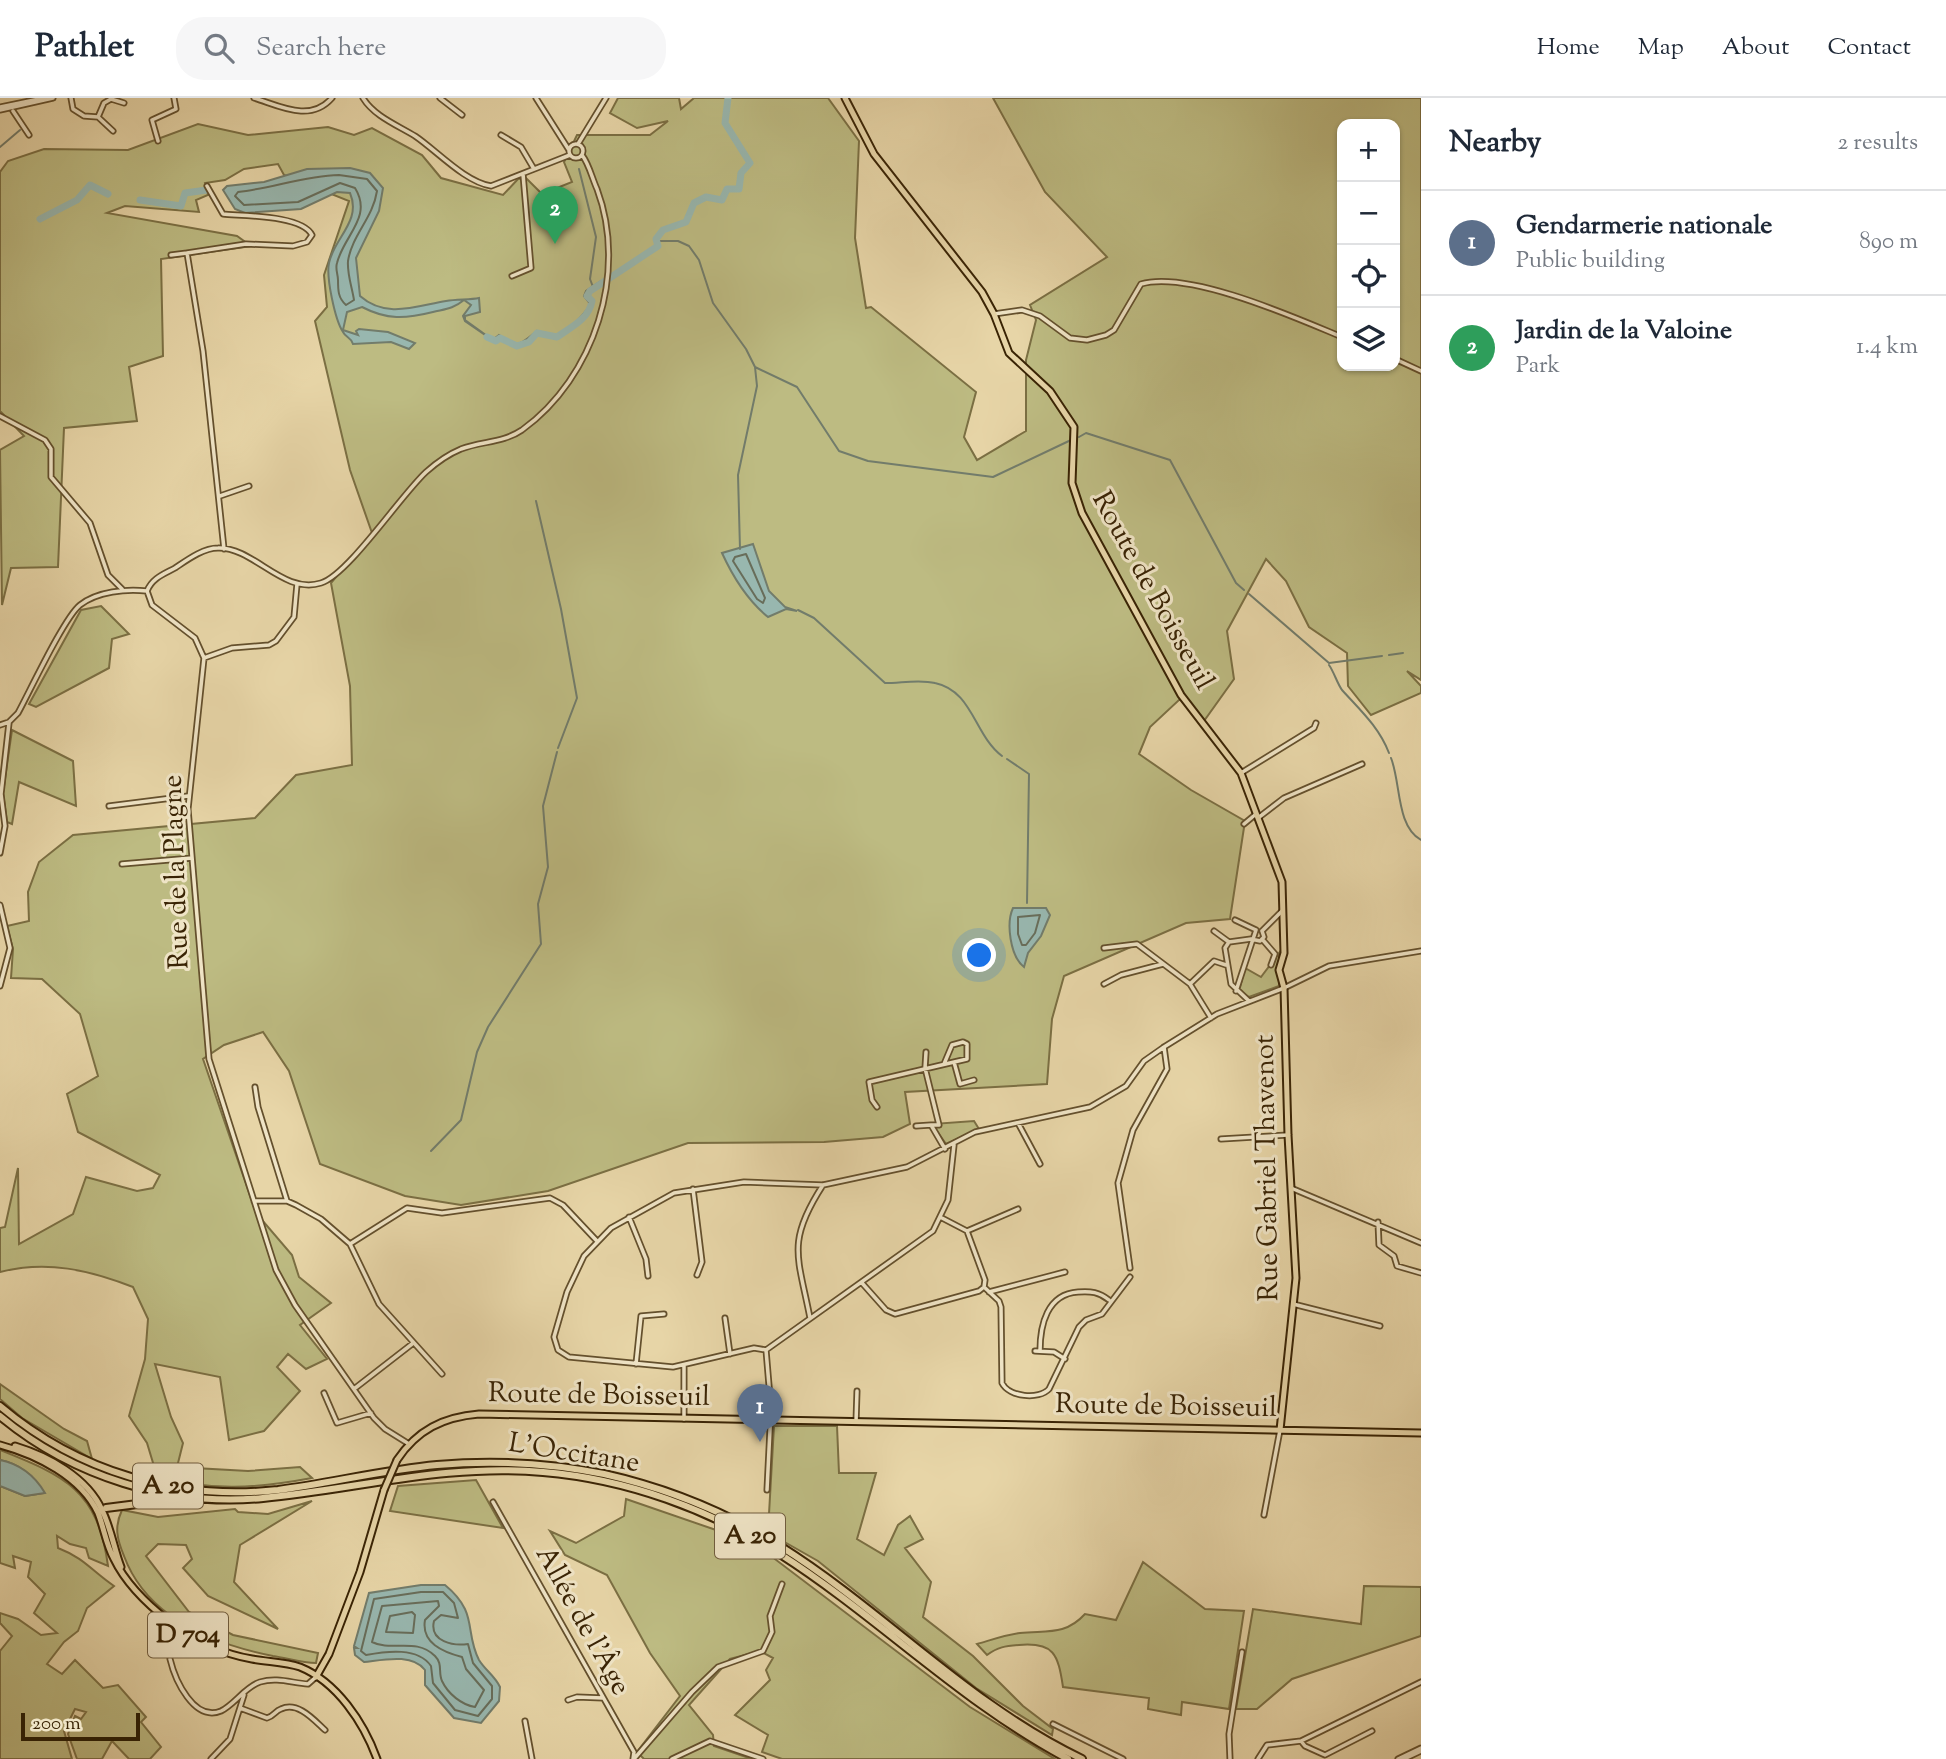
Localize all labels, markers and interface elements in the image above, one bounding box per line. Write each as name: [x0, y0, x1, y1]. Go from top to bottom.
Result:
search box: [176, 17, 666, 80]
text: Pathlet: [35, 24, 134, 72]
icon: search: [200, 29, 238, 67]
text: Search here: [256, 30, 386, 67]
text: Home: [1537, 31, 1600, 65]
text: Map: [1638, 31, 1684, 65]
text: About: [1722, 31, 1789, 65]
text: Contact: [1827, 31, 1911, 65]
map controls: [1337, 119, 1400, 371]
button: +: [1337, 119, 1400, 182]
text: Nearby: [1449, 122, 1541, 165]
text: 2 results: [1838, 127, 1918, 160]
button: −: [1337, 182, 1400, 245]
pin: 2: [532, 186, 578, 244]
text: Gendarmerie nationale: [1516, 208, 1773, 245]
text: 1: [1468, 226, 1476, 259]
text: 890 m: [1859, 226, 1918, 259]
button: locate: [1337, 245, 1400, 308]
text: Public building: [1516, 245, 1665, 278]
button: layers: [1337, 308, 1400, 371]
text: Jardin de la Valoine: [1516, 313, 1732, 350]
text: 2: [1467, 331, 1477, 364]
text: 1.4 km: [1856, 331, 1918, 364]
text: Park: [1516, 350, 1560, 383]
street label: Route de Boisseuil: [1081, 484, 1223, 698]
street label: Rue de la Plagne: [154, 774, 200, 970]
your location: [962, 938, 996, 972]
street label: Rue Gabriel Thavenot: [1246, 1034, 1290, 1302]
street label: Route de Boisseuil: [488, 1374, 710, 1418]
pin: 1: [737, 1384, 783, 1442]
street label: Route de Boisseuil: [1055, 1385, 1277, 1429]
street label: L'Occitane: [506, 1424, 642, 1484]
road number: A 20: [133, 1464, 203, 1508]
road number: A 20: [715, 1513, 785, 1558]
street label: Allée de l'Âge: [524, 1539, 640, 1703]
road number: D 704: [148, 1612, 228, 1658]
scale bar: [21, 1710, 140, 1742]
text: 200 m: [32, 1711, 81, 1738]

